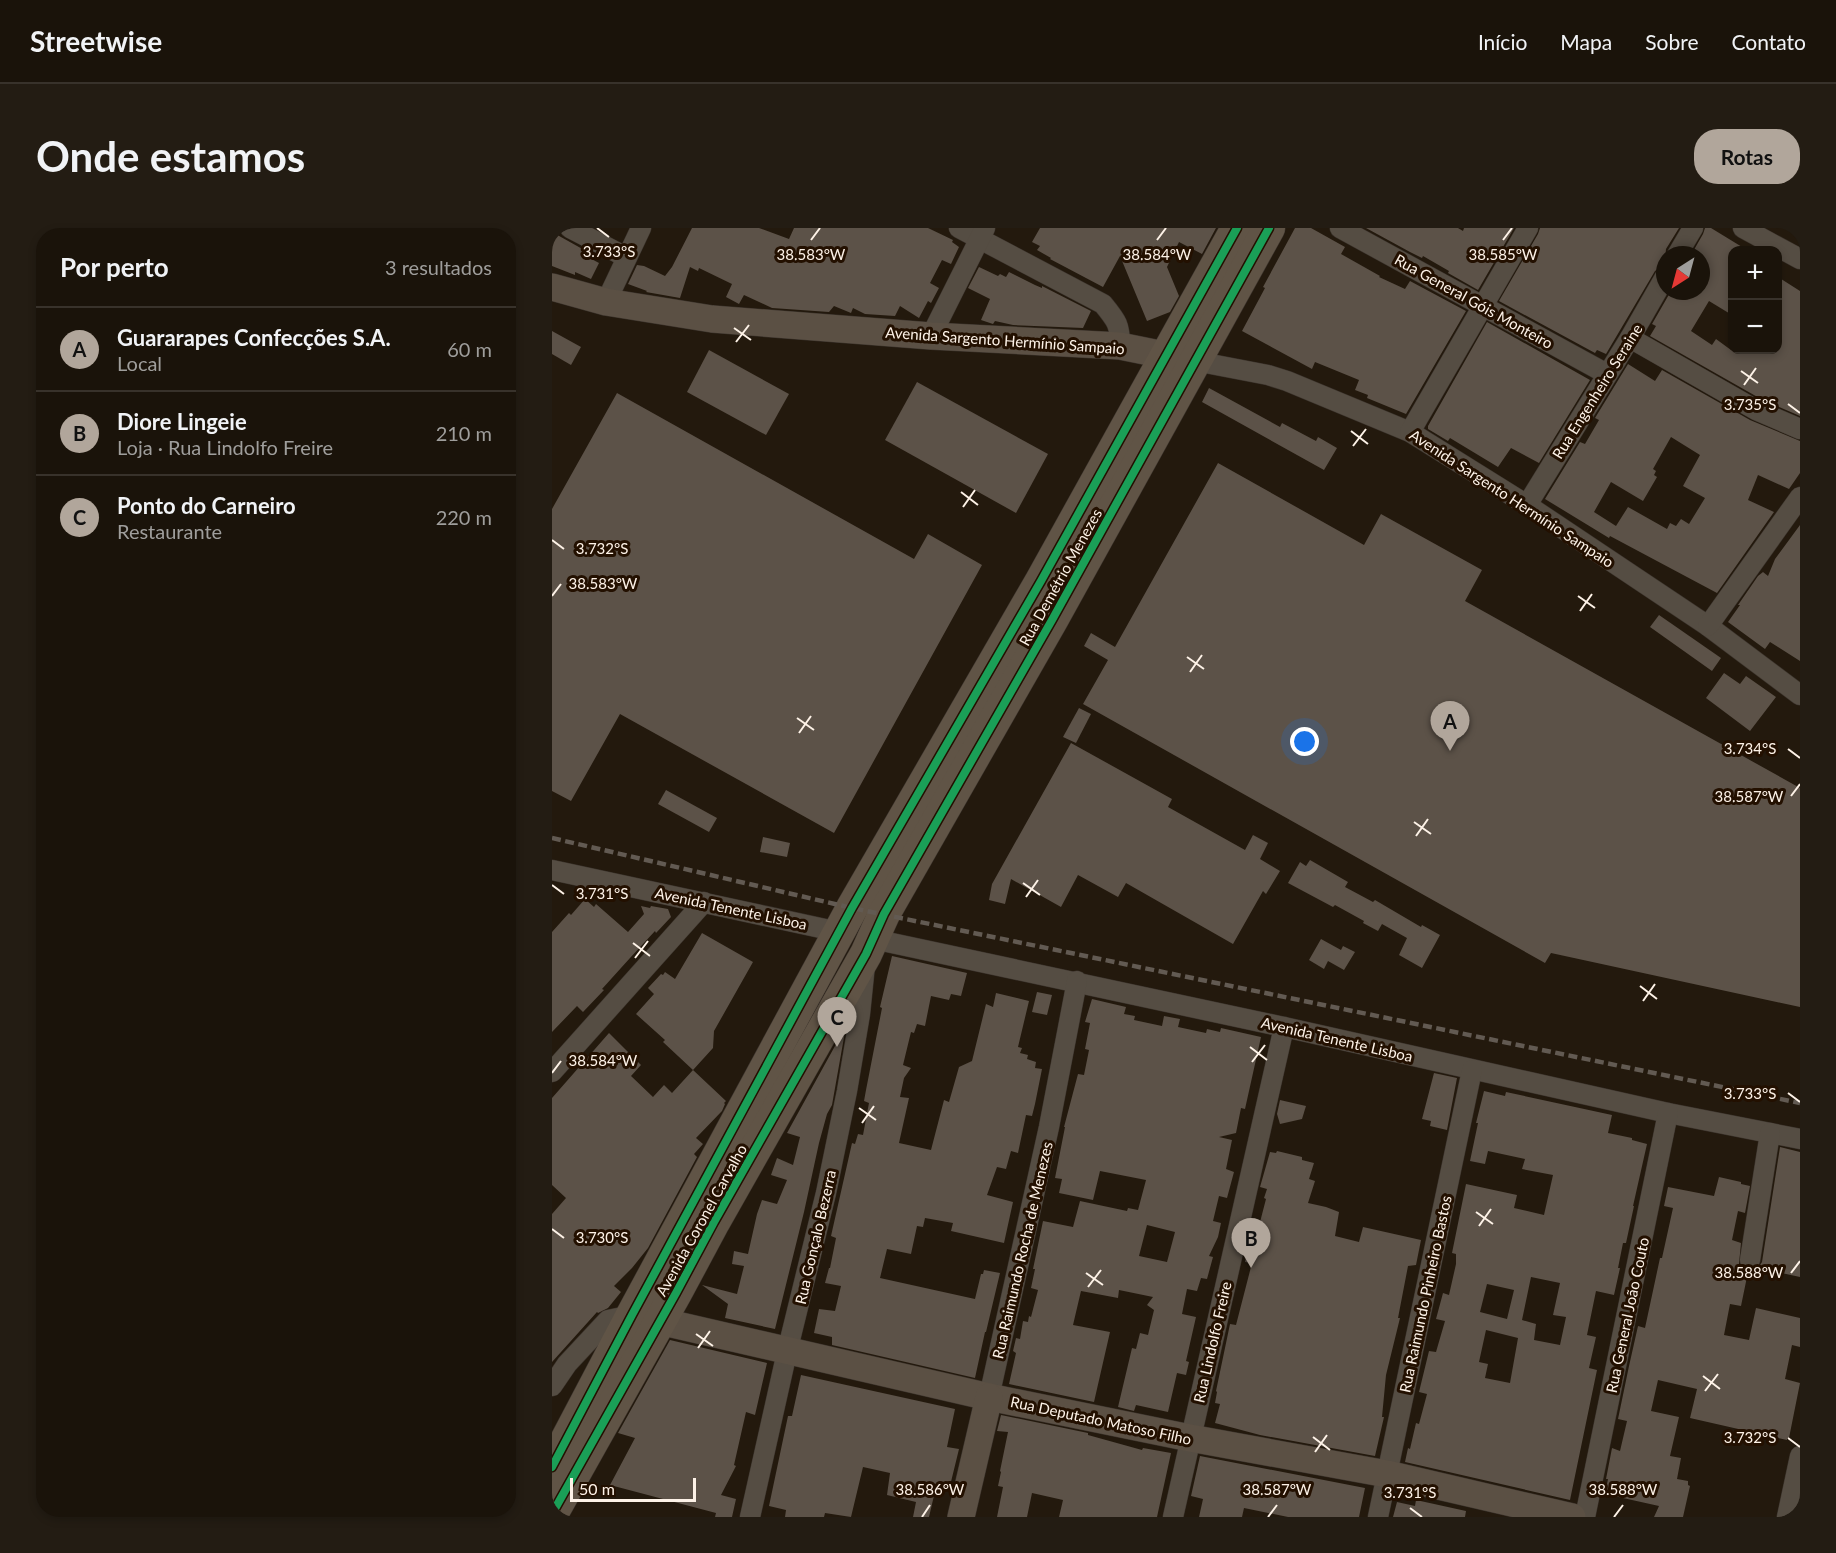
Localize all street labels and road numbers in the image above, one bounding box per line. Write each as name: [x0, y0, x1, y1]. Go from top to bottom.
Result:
street label: Rua General Góis Monteiro: [1392, 250, 1556, 352]
street label: Rua Engenheiro Seraine: [1548, 320, 1646, 462]
street label: Avenida Sargento Hermínio Sampaio: [885, 323, 1125, 357]
street label: Avenida Sargento Hermínio Sampaio: [1407, 425, 1617, 571]
street label: Rua Demétrio Menezes: [1015, 505, 1105, 649]
street label: Avenida Tenente Lisboa: [653, 883, 809, 933]
street label: Avenida Tenente Lisboa: [1259, 1013, 1415, 1065]
street label: Rua Raimundo Rocha de Menezes: [988, 1140, 1056, 1360]
street label: Avenida Coronel Carvalho: [652, 1141, 750, 1299]
street label: Rua Gonçalo Bezerra: [791, 1168, 839, 1306]
street label: Rua Raimundo Pinheiro Bastos: [1395, 1194, 1455, 1394]
street label: Rua General João Couto: [1602, 1236, 1652, 1394]
street label: Rua Lindolfo Freire: [1189, 1280, 1235, 1404]
street label: Rua Deputado Matoso Filho: [1009, 1392, 1193, 1448]

